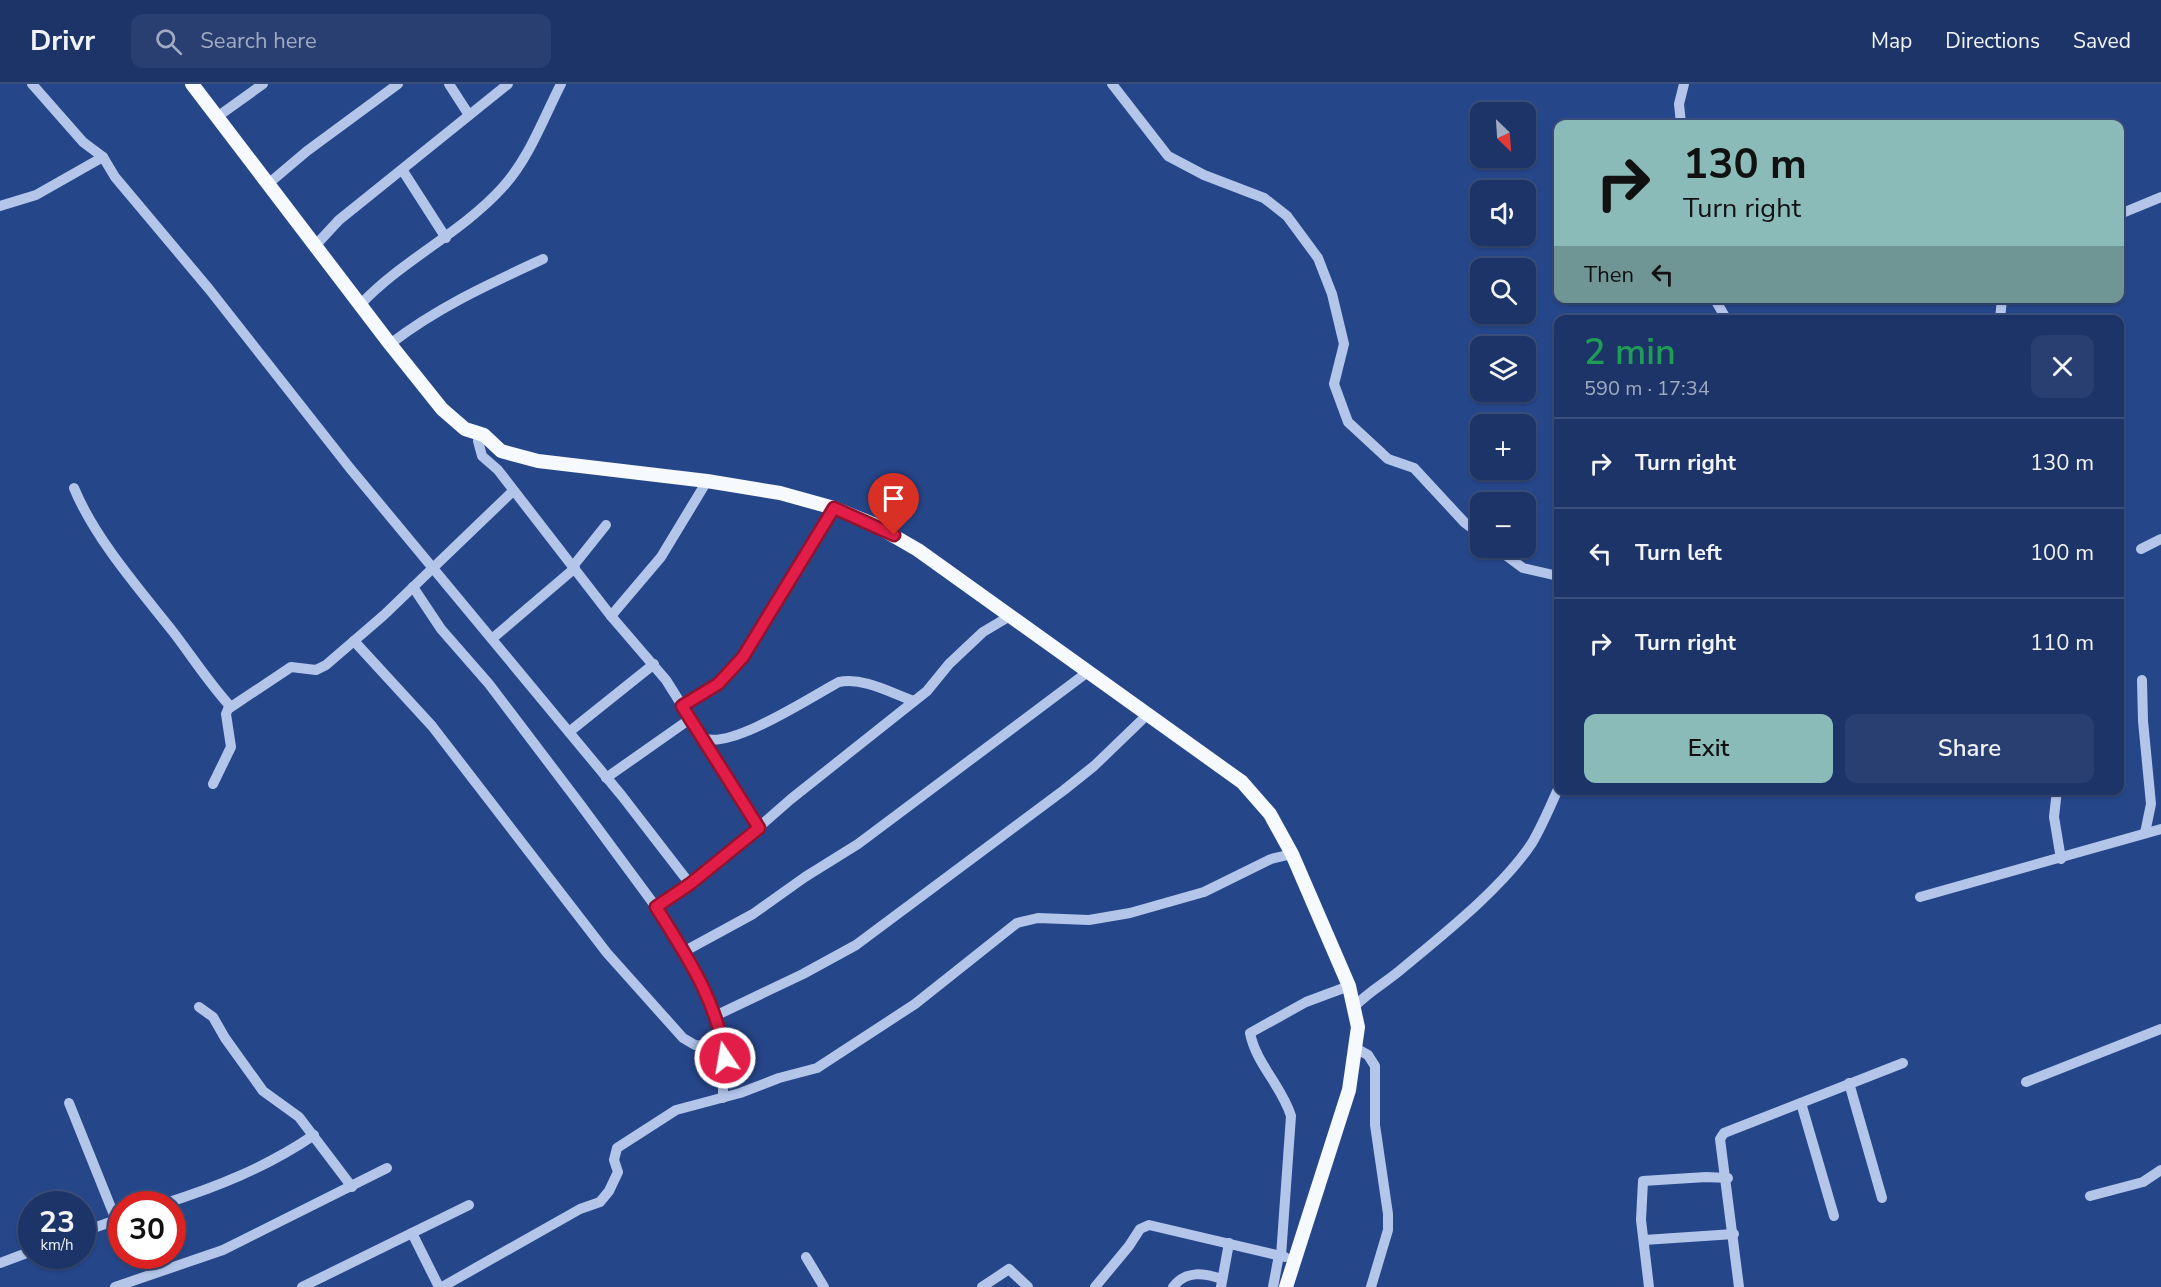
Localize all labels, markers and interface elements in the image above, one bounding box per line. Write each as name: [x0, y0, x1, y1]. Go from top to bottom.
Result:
search box: [131, 14, 551, 68]
text: Drivr: [30, 22, 95, 60]
icon: search: [152, 25, 185, 58]
text: Search here: [200, 26, 317, 56]
text: Map: [1871, 27, 1912, 55]
text: Directions: [1945, 27, 2040, 55]
text: Saved: [2073, 27, 2131, 55]
north arrow: [1470, 102, 1536, 168]
map controls: [1470, 102, 1536, 558]
text: 130 m: [1683, 136, 1807, 193]
icon: right: [1584, 144, 1662, 222]
button: sound: [1470, 180, 1536, 246]
text: Turn right: [1683, 190, 1801, 227]
button: search: [1470, 258, 1536, 324]
icon: left: [1646, 258, 1679, 291]
text: Then: [1584, 260, 1634, 290]
text: 2 min: [1584, 328, 1676, 377]
button: close: [2031, 335, 2094, 398]
button: layers: [1470, 336, 1536, 402]
text: 590 m · 17:34: [1584, 375, 1710, 402]
button: +: [1470, 414, 1536, 480]
icon: right: [1584, 447, 1617, 480]
text: Turn right: [1635, 448, 1736, 478]
text: 130 m: [2030, 448, 2094, 478]
pin: [868, 473, 919, 535]
icon: arrive: [877, 482, 910, 515]
button: −: [1470, 492, 1536, 558]
icon: left: [1584, 537, 1617, 570]
text: Turn left: [1635, 538, 1722, 568]
text: 100 m: [2030, 538, 2094, 568]
icon: right: [1584, 627, 1617, 660]
text: Turn right: [1635, 628, 1736, 658]
text: 110 m: [2030, 628, 2094, 658]
button: Exit: [1584, 714, 1833, 783]
button: Share: [1845, 714, 2094, 783]
position arrow: [693, 1026, 757, 1090]
speed limit sign: 30: [108, 1191, 186, 1269]
text: 23: [39, 1202, 75, 1243]
text: km/h: [40, 1235, 74, 1255]

